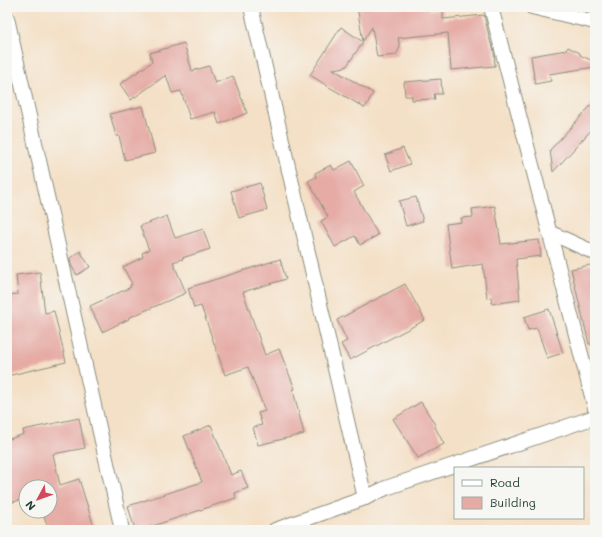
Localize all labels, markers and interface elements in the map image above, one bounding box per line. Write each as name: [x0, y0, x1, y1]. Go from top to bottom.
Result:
legend: [454, 467, 584, 519]
text: Road: [490, 474, 520, 490]
north arrow: [18, 479, 58, 519]
text: Building: [490, 494, 536, 510]
text: N: [22, 498, 38, 514]

